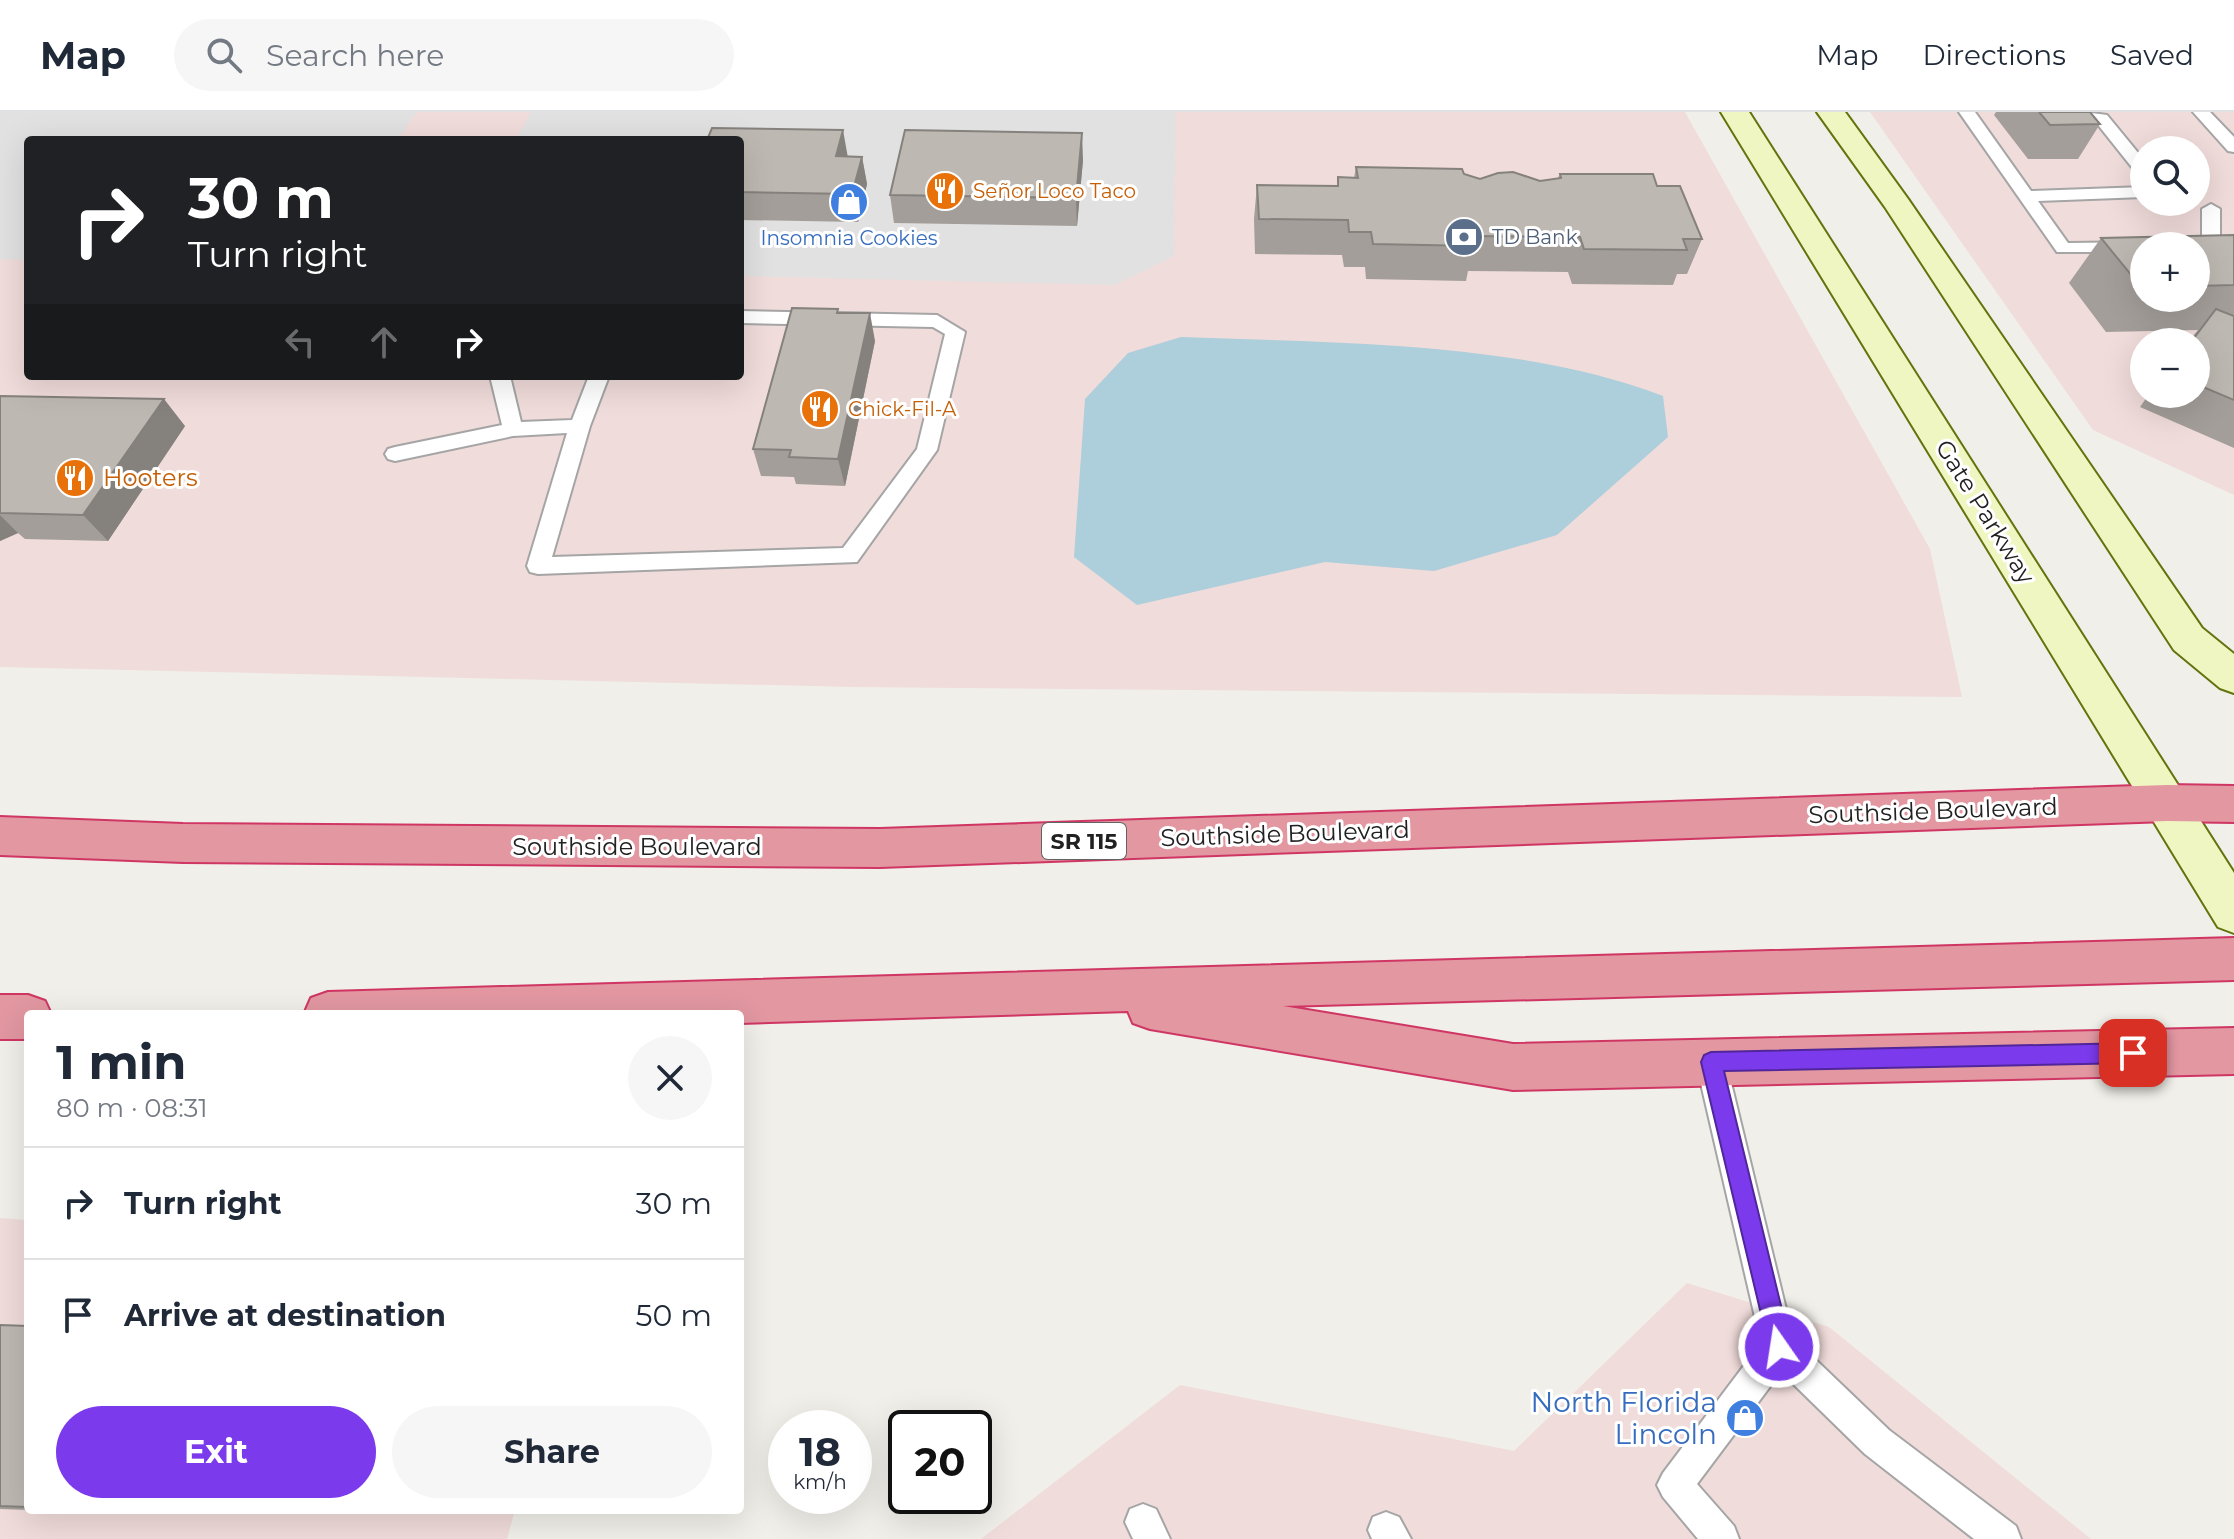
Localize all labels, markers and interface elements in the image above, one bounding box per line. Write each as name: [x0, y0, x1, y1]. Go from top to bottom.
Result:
search box: [174, 19, 734, 91]
text: Map: [40, 32, 126, 79]
icon: search: [202, 33, 246, 77]
text: Search here: [266, 37, 444, 74]
text: Map: [1816, 38, 1878, 72]
text: Directions: [1922, 38, 2066, 72]
text: Saved: [2110, 38, 2194, 72]
map controls: [2130, 136, 2210, 408]
button: search: [2130, 136, 2210, 216]
text: 30 m: [188, 164, 334, 232]
icon: right: [56, 168, 160, 272]
restaurant icon: Señor Loco Taco: [924, 170, 966, 212]
place label: Señor Loco Taco: [973, 179, 1136, 203]
shop icon: Insomnia Cookies: [828, 181, 870, 223]
bank icon: TD Bank: [1443, 216, 1485, 258]
place label: TD Bank: [1492, 225, 1578, 249]
place label: Insomnia Cookies: [760, 226, 938, 250]
text: Turn right: [188, 232, 368, 276]
button: +: [2130, 232, 2210, 312]
icon: left: [278, 320, 322, 364]
icon: ahead: [362, 320, 406, 364]
icon: right: [446, 320, 490, 364]
button: −: [2130, 328, 2210, 408]
restaurant icon: Chick-Fil-A: [799, 388, 841, 430]
place label: Chick-Fil-A: [848, 397, 957, 421]
street label: Gate Parkway: [1930, 434, 2041, 589]
restaurant icon: Hooters: [54, 457, 96, 499]
place label: Hooters: [103, 463, 198, 492]
street label: Southside Boulevard: [1808, 792, 2058, 829]
street label: Southside Boulevard: [1160, 815, 1410, 852]
road number: SR 115: [1042, 823, 1126, 859]
street label: Southside Boulevard: [512, 832, 762, 861]
pin: [2099, 1019, 2167, 1087]
icon: arrive: [2111, 1031, 2155, 1075]
text: 1 min: [56, 1033, 186, 1091]
button: close: [628, 1036, 712, 1120]
text: 80 m · 08:31: [56, 1092, 208, 1124]
icon: right: [56, 1181, 100, 1225]
text: Turn right: [124, 1185, 281, 1222]
text: 30 m: [636, 1185, 712, 1222]
icon: arrive: [56, 1293, 100, 1337]
text: Arrive at destination: [124, 1297, 446, 1334]
text: 50 m: [635, 1297, 712, 1334]
position arrow: [1737, 1305, 1821, 1389]
place label: North Florida Lincoln: [1531, 1385, 1717, 1451]
shop icon: North Florida Lincoln: [1724, 1397, 1766, 1439]
button: Exit: [56, 1406, 376, 1498]
button: Share: [392, 1406, 712, 1498]
speed limit sign: 20: [888, 1410, 992, 1514]
text: 18: [799, 1427, 841, 1476]
text: km/h: [793, 1470, 847, 1494]

